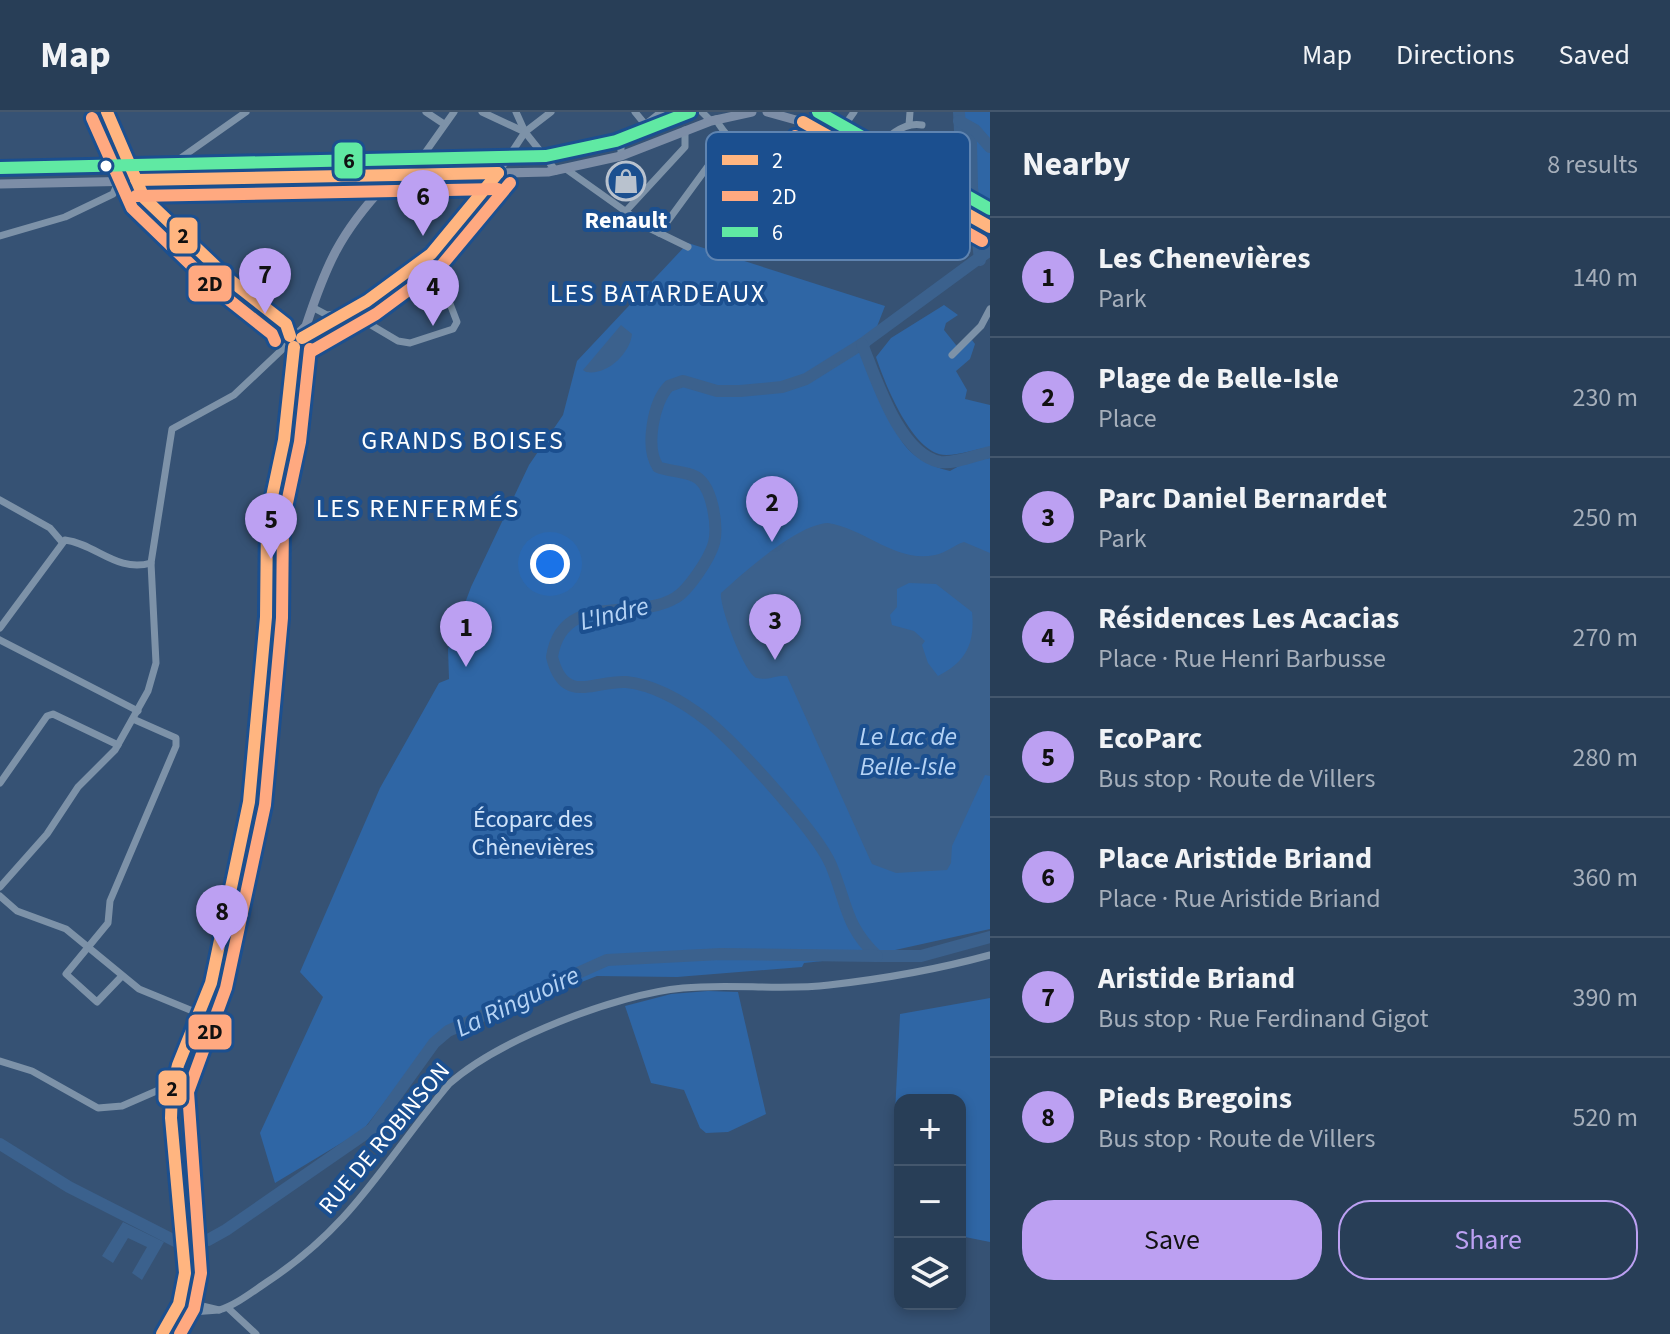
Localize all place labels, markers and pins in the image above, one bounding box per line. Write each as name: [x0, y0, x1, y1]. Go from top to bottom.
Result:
unlabelled marker: [98, 158, 114, 174]
shop icon: Renault: [605, 160, 647, 202]
pin: 6: [397, 170, 449, 236]
place label: Renault: [585, 203, 667, 238]
pin: 7: [239, 248, 291, 314]
pin: 4: [407, 260, 459, 326]
pin: 2: [746, 476, 798, 542]
pin: 5: [245, 493, 297, 559]
pin: 3: [749, 594, 801, 660]
pin: 1: [440, 601, 492, 667]
pin: 8: [196, 885, 248, 951]

